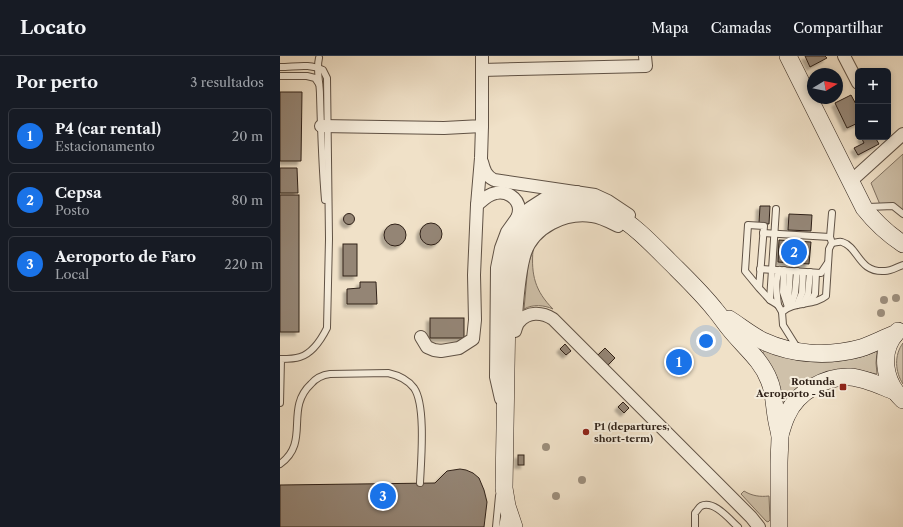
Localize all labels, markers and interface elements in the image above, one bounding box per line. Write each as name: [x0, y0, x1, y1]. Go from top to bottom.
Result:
text: Locato: [20, 16, 86, 39]
text: Mapa: [651, 19, 689, 37]
text: Camadas: [711, 19, 771, 37]
text: Compartilhar: [793, 19, 883, 37]
north arrow: [807, 68, 843, 104]
map controls: [855, 68, 891, 140]
button: +: [855, 68, 891, 104]
text: Por perto: [16, 72, 98, 92]
text: 3 resultados: [190, 74, 264, 90]
button: −: [855, 104, 891, 140]
text: P4 (car rental): [55, 119, 161, 138]
text: 1: [27, 128, 33, 144]
text: 20 m: [232, 128, 263, 144]
text: Estacionamento: [55, 138, 155, 154]
text: Cepsa: [55, 183, 102, 202]
text: 2: [26, 192, 34, 208]
text: 80 m: [231, 192, 263, 208]
text: Posto: [55, 202, 89, 218]
pin: 2: [781, 237, 807, 267]
text: Aeroporto de Faro: [55, 247, 196, 266]
text: 3: [26, 256, 34, 272]
text: 220 m: [224, 256, 263, 272]
text: Local: [55, 266, 89, 282]
your location: [696, 331, 716, 351]
pin: 1: [666, 347, 692, 377]
place label: Rotunda Aeroporto - Sul: [755, 375, 835, 400]
marker: Rotunda Aeroporto - Sul: [838, 382, 848, 392]
place label: P1 (departures, short-term): [594, 420, 670, 445]
marker: P1 (departures, short-term): [581, 427, 591, 437]
pin: 3: [370, 481, 396, 511]

